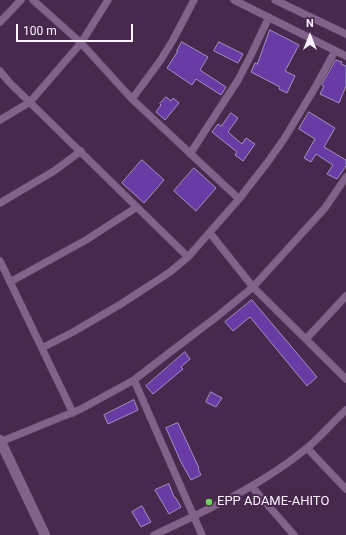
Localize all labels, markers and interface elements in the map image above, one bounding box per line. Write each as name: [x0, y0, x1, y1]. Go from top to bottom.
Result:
scale bar: [18, 16, 135, 42]
north arrow: [290, 16, 330, 56]
text: N: [306, 17, 314, 30]
text: 100 m: [23, 24, 57, 38]
place label: EPP ADAME-AHITO: [217, 494, 329, 510]
marker: EPP ADAME-AHITO: [204, 497, 214, 507]

